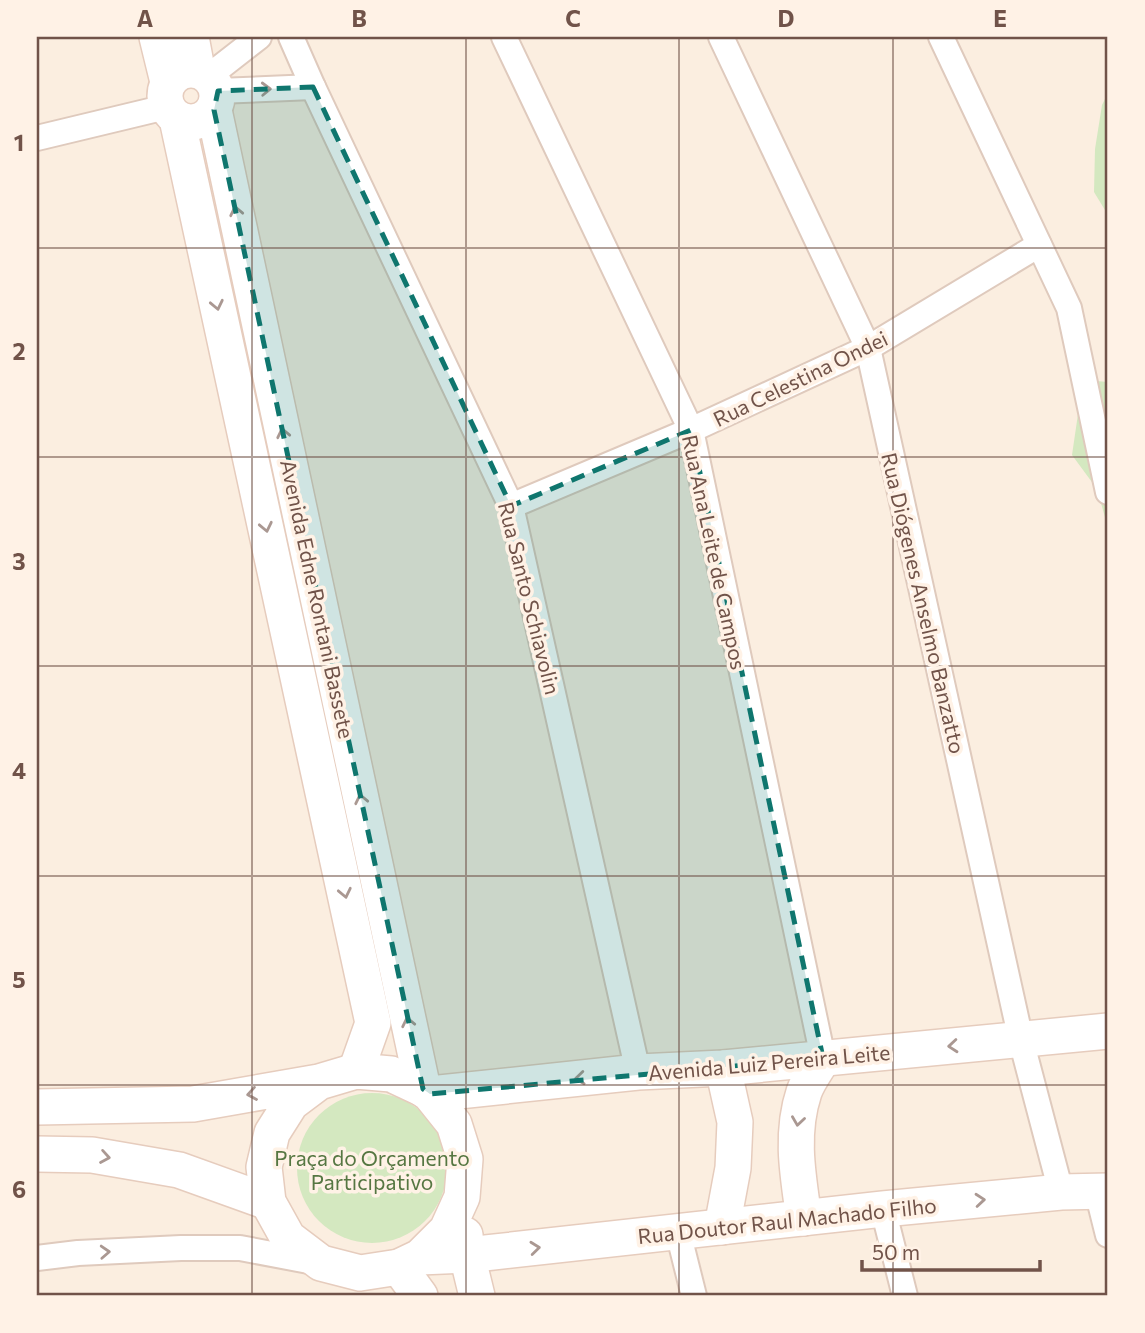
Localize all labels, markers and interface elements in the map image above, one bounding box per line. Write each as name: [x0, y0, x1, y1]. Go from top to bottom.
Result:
text: A: [137, 4, 154, 32]
text: B: [351, 4, 367, 32]
text: C: [565, 4, 581, 32]
text: D: [778, 4, 795, 32]
text: E: [993, 4, 1007, 32]
one-way arrow: [260, 81, 271, 96]
text: 1: [14, 128, 24, 156]
one-way arrow: [229, 205, 244, 217]
one-way arrow: [209, 299, 224, 311]
street label: Rua Celestina Ondei: [709, 325, 891, 431]
text: 2: [12, 337, 26, 365]
one-way arrow: [277, 427, 291, 439]
street label: Rua Ana Leite de Campos: [678, 432, 752, 672]
street label: Rua Diógenes Anselmo Banzatto: [877, 450, 971, 756]
street label: Avenida Edne Rontani Bassete: [276, 457, 360, 741]
street label: Rua Santo Schiavolin: [494, 499, 566, 697]
one-way arrow: [257, 521, 272, 533]
text: 3: [12, 547, 26, 575]
text: 4: [12, 756, 26, 784]
one-way arrow: [355, 793, 369, 805]
one-way arrow: [337, 887, 352, 899]
text: 5: [12, 965, 26, 993]
one-way arrow: [402, 1016, 417, 1028]
one-way arrow: [948, 1038, 959, 1053]
street label: Avenida Luiz Pereira Leite: [647, 1039, 891, 1085]
one-way arrow: [575, 1071, 586, 1086]
one-way arrow: [246, 1085, 258, 1100]
one-way arrow: [791, 1115, 806, 1127]
park label: Praça do Orçamento Participativo: [274, 1145, 470, 1194]
one-way arrow: [99, 1149, 111, 1164]
text: 6: [12, 1175, 26, 1203]
street label: Rua Doutor Raul Machado Filho: [636, 1192, 938, 1248]
one-way arrow: [975, 1193, 986, 1208]
scale bar: [862, 1228, 1040, 1272]
text: 50 m: [872, 1239, 920, 1264]
one-way arrow: [529, 1241, 540, 1256]
one-way arrow: [99, 1245, 110, 1260]

